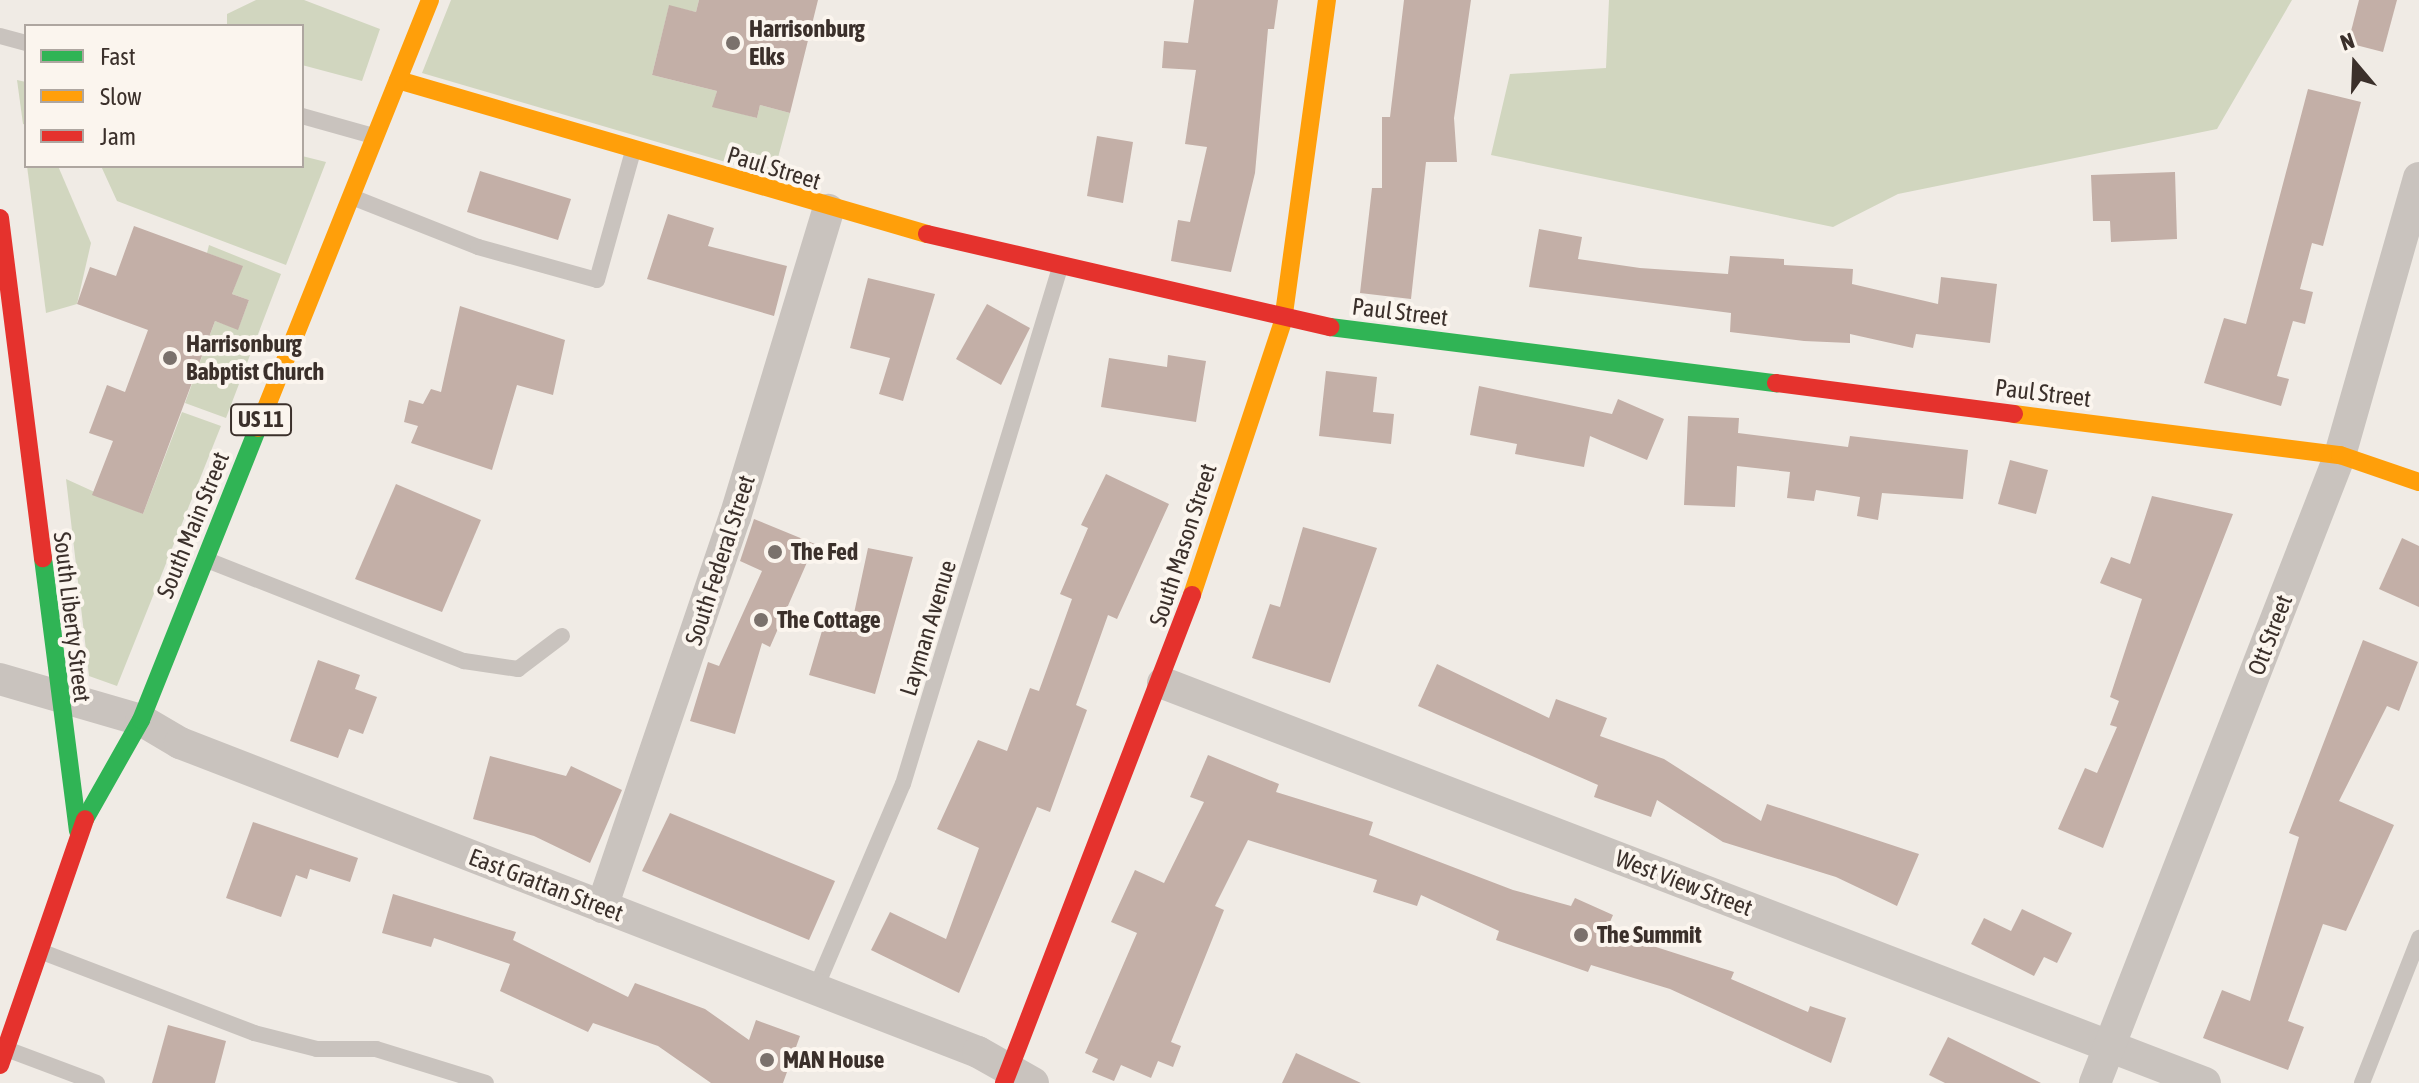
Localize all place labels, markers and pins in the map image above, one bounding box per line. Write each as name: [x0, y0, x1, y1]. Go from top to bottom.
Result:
place label: Harrisonburg Elks: [749, 15, 865, 71]
marker: Harrisonburg Elks: [724, 34, 742, 52]
place label: Harrisonburg Babptist Church: [186, 330, 324, 386]
marker: Harrisonburg Babptist Church: [161, 349, 179, 367]
place label: The Fed: [791, 538, 858, 566]
marker: The Fed: [766, 543, 784, 561]
place label: The Cottage: [777, 606, 881, 634]
marker: The Cottage: [752, 611, 770, 629]
place label: The Summit: [1597, 921, 1702, 949]
marker: The Summit: [1572, 926, 1590, 944]
place label: MAN House: [783, 1046, 884, 1074]
marker: MAN House: [758, 1051, 776, 1069]

